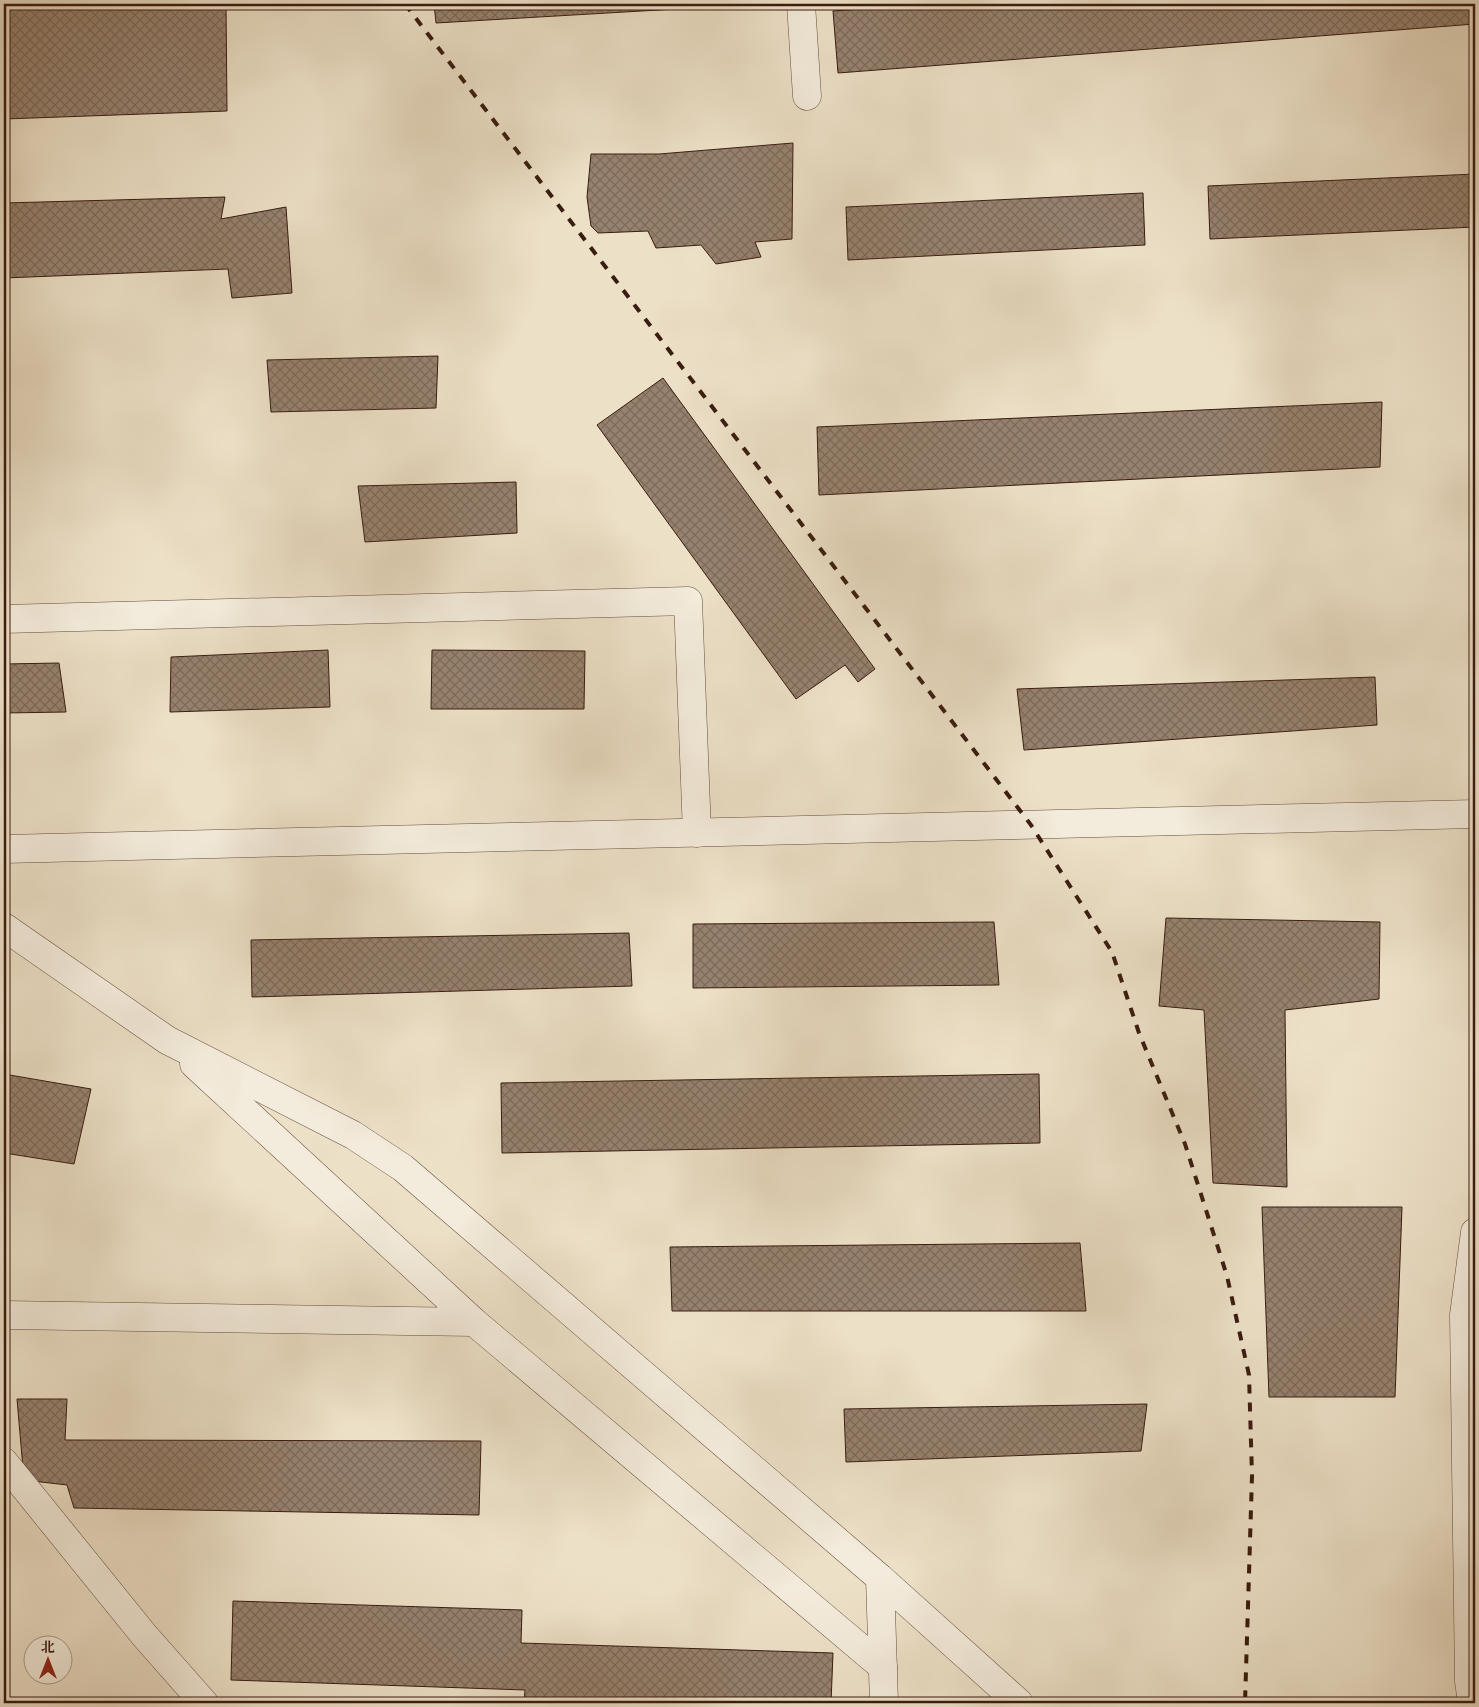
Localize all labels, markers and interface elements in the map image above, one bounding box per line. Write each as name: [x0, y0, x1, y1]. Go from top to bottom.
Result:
north arrow: [22, 1634, 72, 1684]
text: 北: [41, 1637, 55, 1657]

